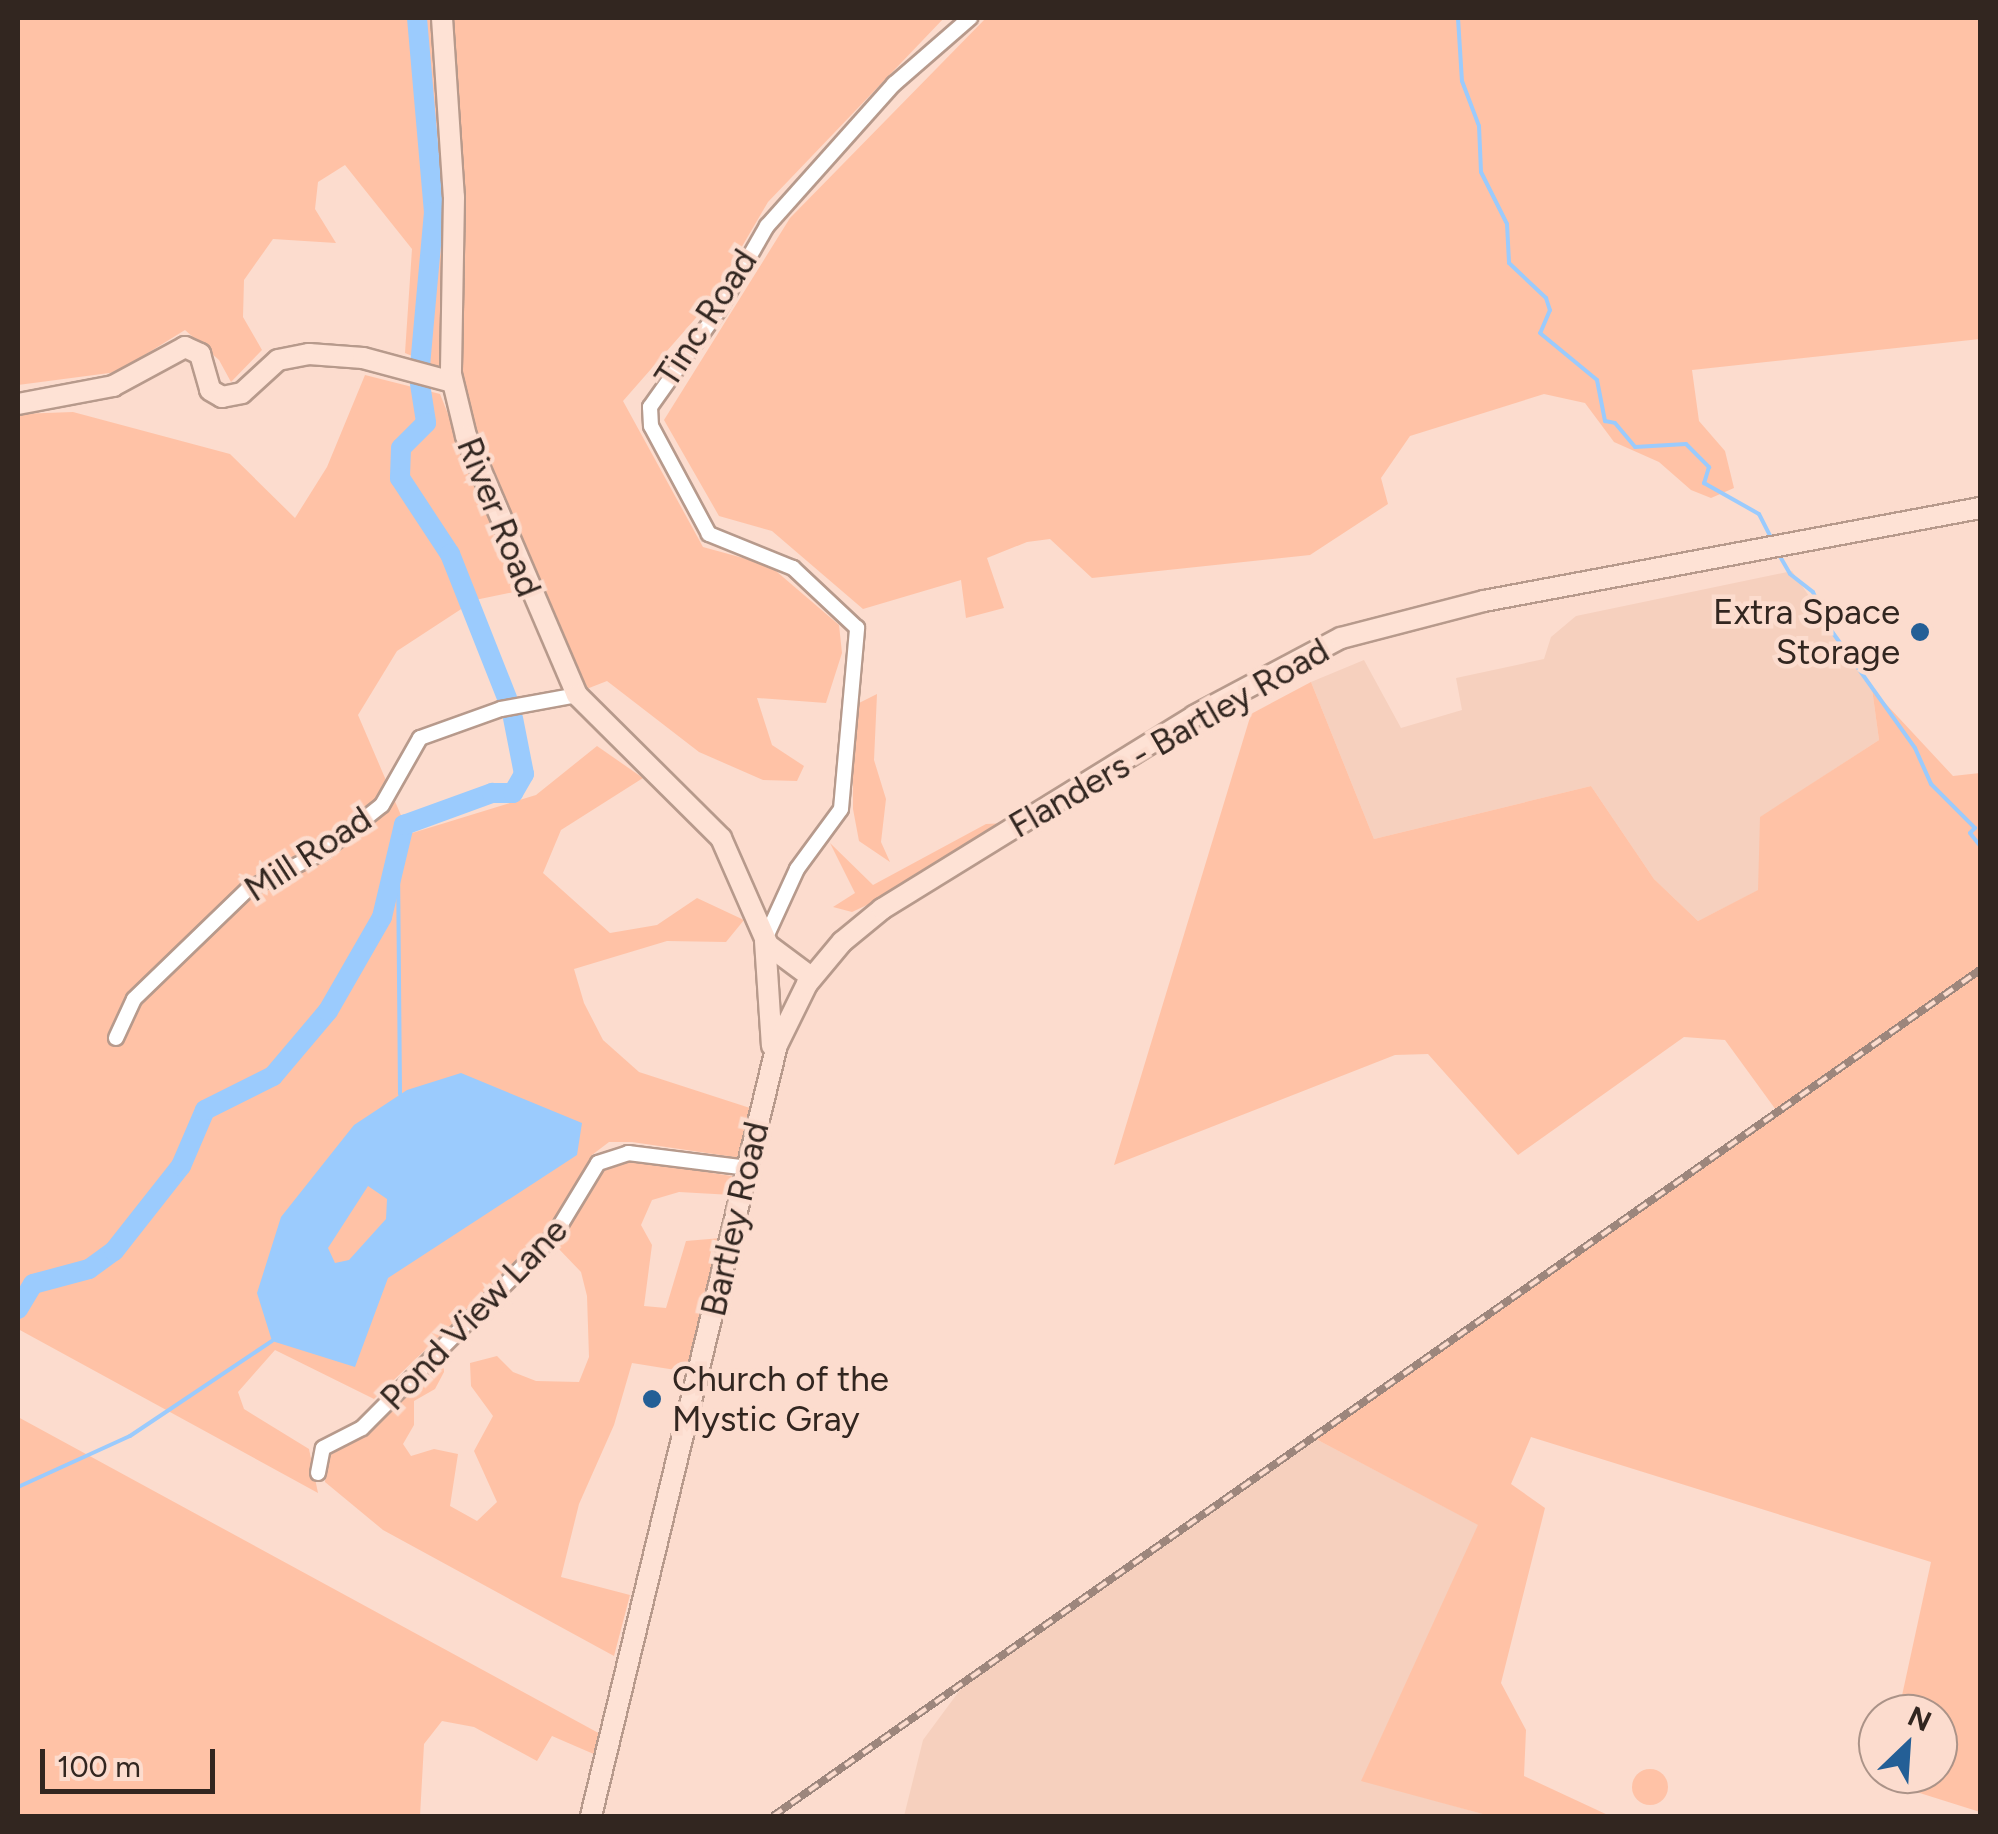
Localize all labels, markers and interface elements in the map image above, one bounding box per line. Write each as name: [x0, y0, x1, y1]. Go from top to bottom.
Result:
street label: Tinc Road: [646, 242, 766, 394]
street label: River Road: [448, 431, 550, 603]
place label: Extra Space Storage: [1713, 591, 1900, 673]
marker: Extra Space Storage: [1909, 621, 1931, 643]
street label: Flanders - Bartley Road: [1002, 629, 1336, 847]
street label: Mill Road: [237, 798, 379, 910]
street label: Bartley Road: [692, 1118, 778, 1320]
street label: Pond View Lane: [372, 1209, 576, 1419]
place label: Church of the Mystic Gray: [672, 1358, 889, 1440]
marker: Church of the Mystic Gray: [641, 1388, 663, 1410]
north arrow: [1858, 1694, 1958, 1794]
text: N: [1903, 1699, 1937, 1739]
scale bar: [45, 1729, 220, 1791]
text: 100 m: [57, 1748, 141, 1785]

